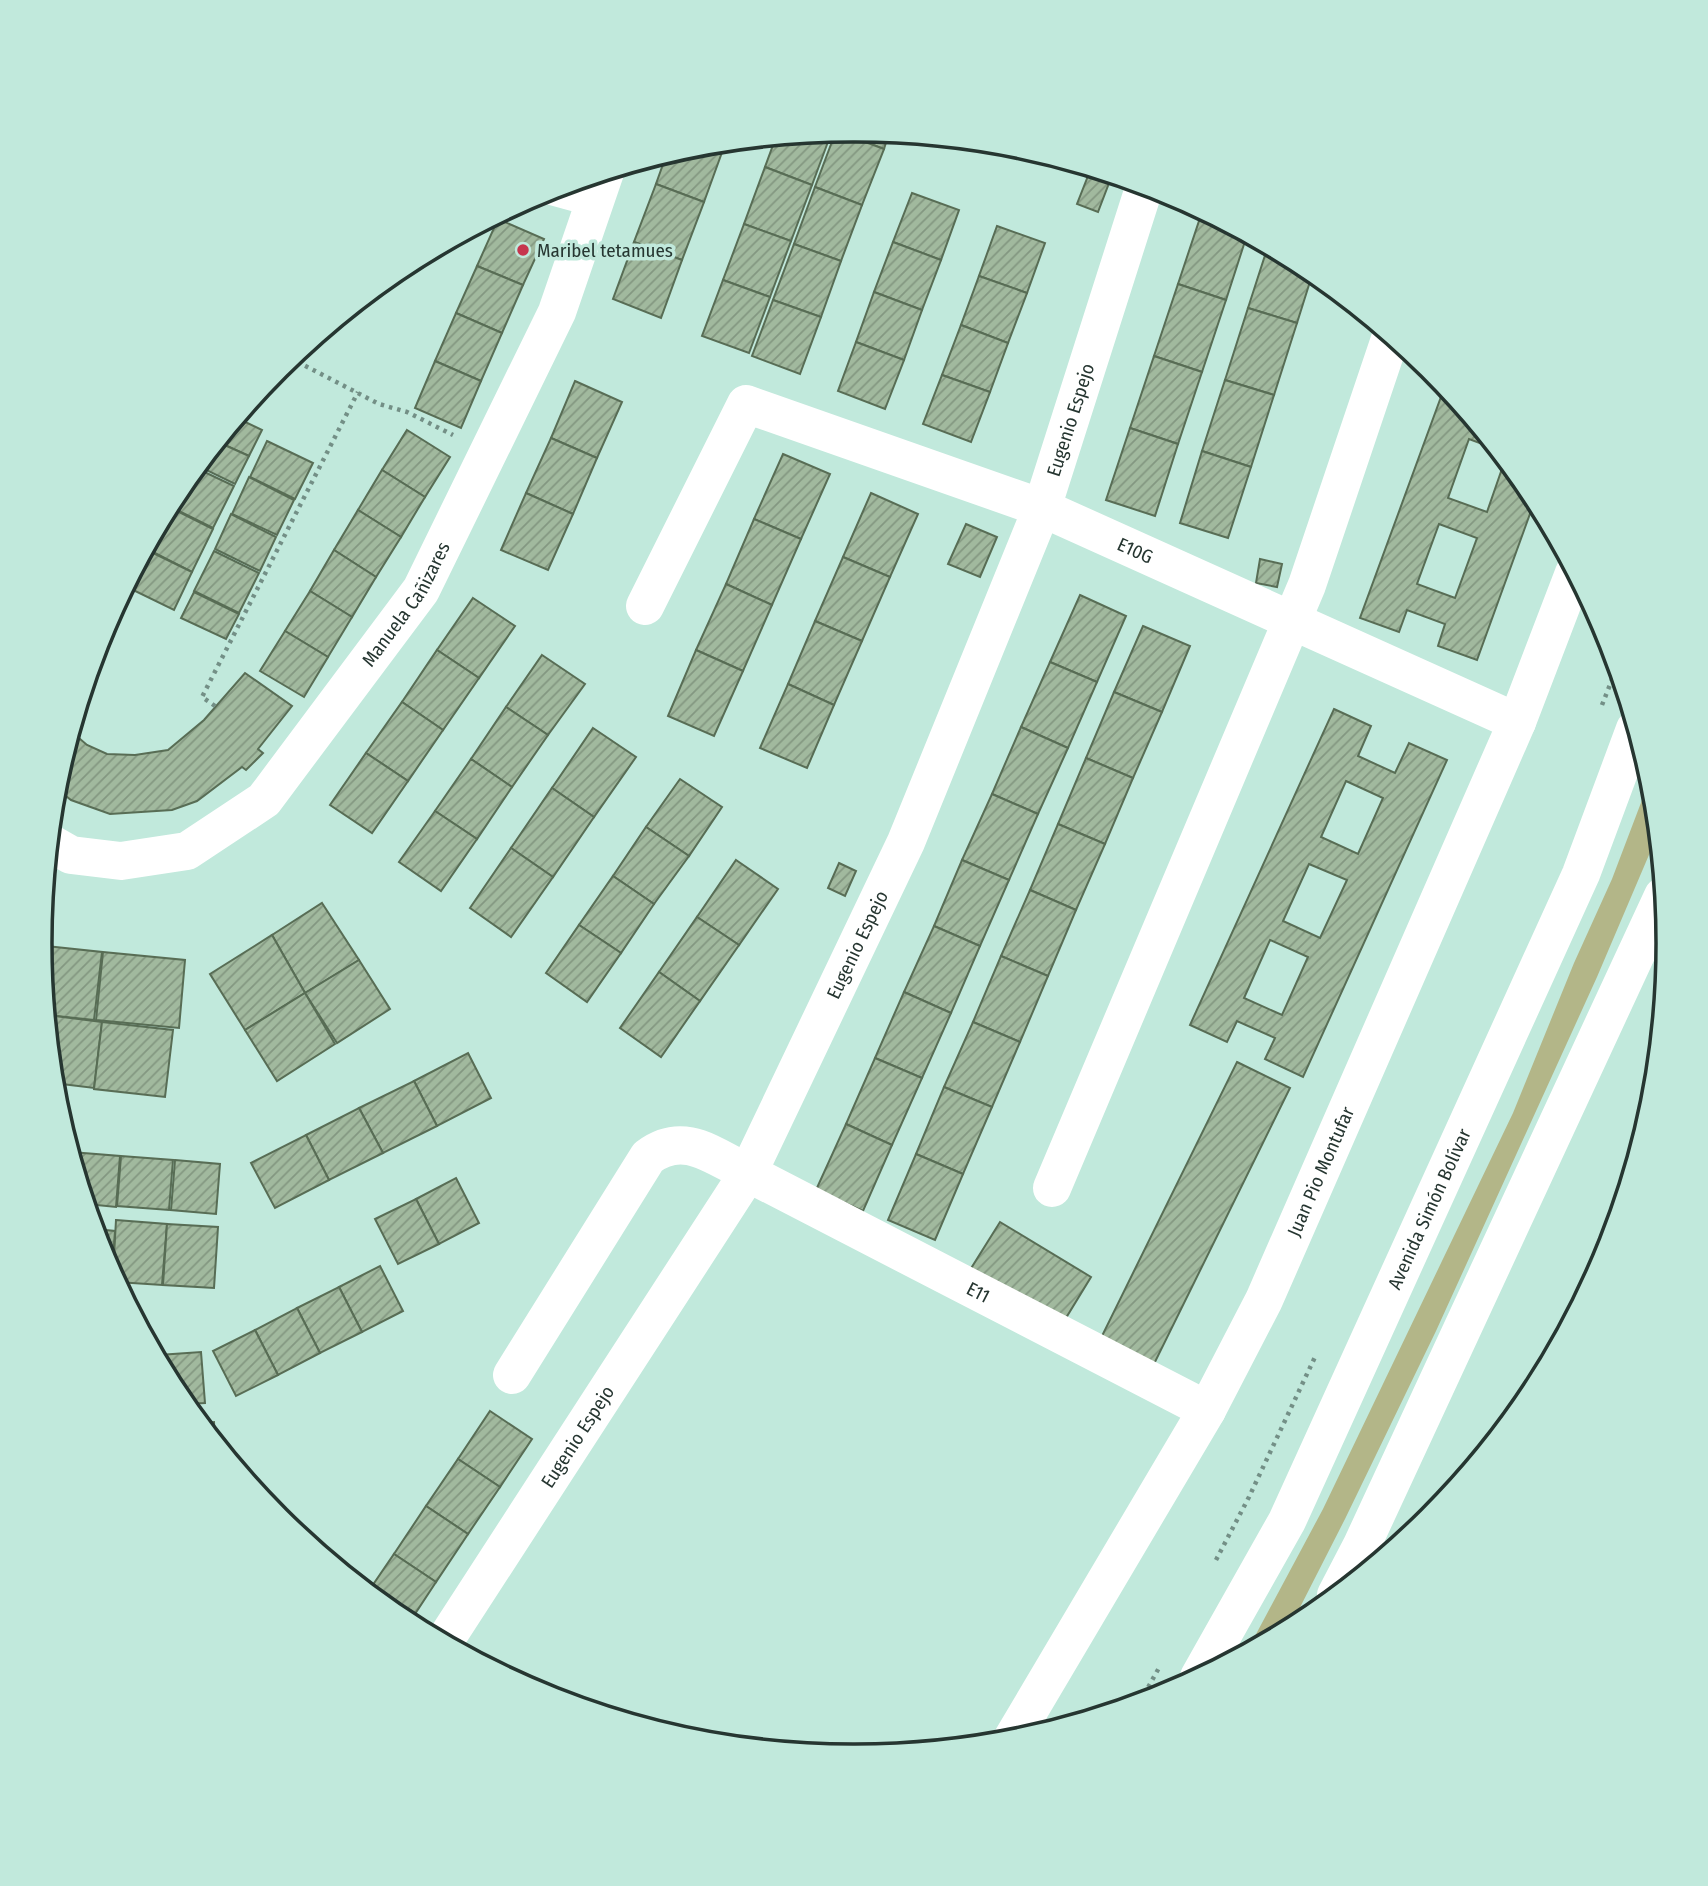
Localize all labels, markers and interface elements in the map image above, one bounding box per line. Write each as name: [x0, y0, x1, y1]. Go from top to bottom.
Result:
place label: Maribel tetamues: [537, 239, 673, 262]
marker: Maribel tetamues: [515, 242, 531, 258]
street label: Eugenio Espejo: [1041, 360, 1099, 479]
street label: E10G: [1114, 532, 1157, 568]
street label: Manuela Cañizares: [357, 538, 454, 671]
street label: Eugenio Espejo: [821, 887, 893, 1002]
street label: Juan Pio Montufar: [1282, 1103, 1359, 1240]
street label: Avenida Simón Bolívar: [1382, 1124, 1476, 1293]
street label: E11: [963, 1276, 994, 1307]
street label: Eugenio Espejo: [536, 1381, 619, 1492]

